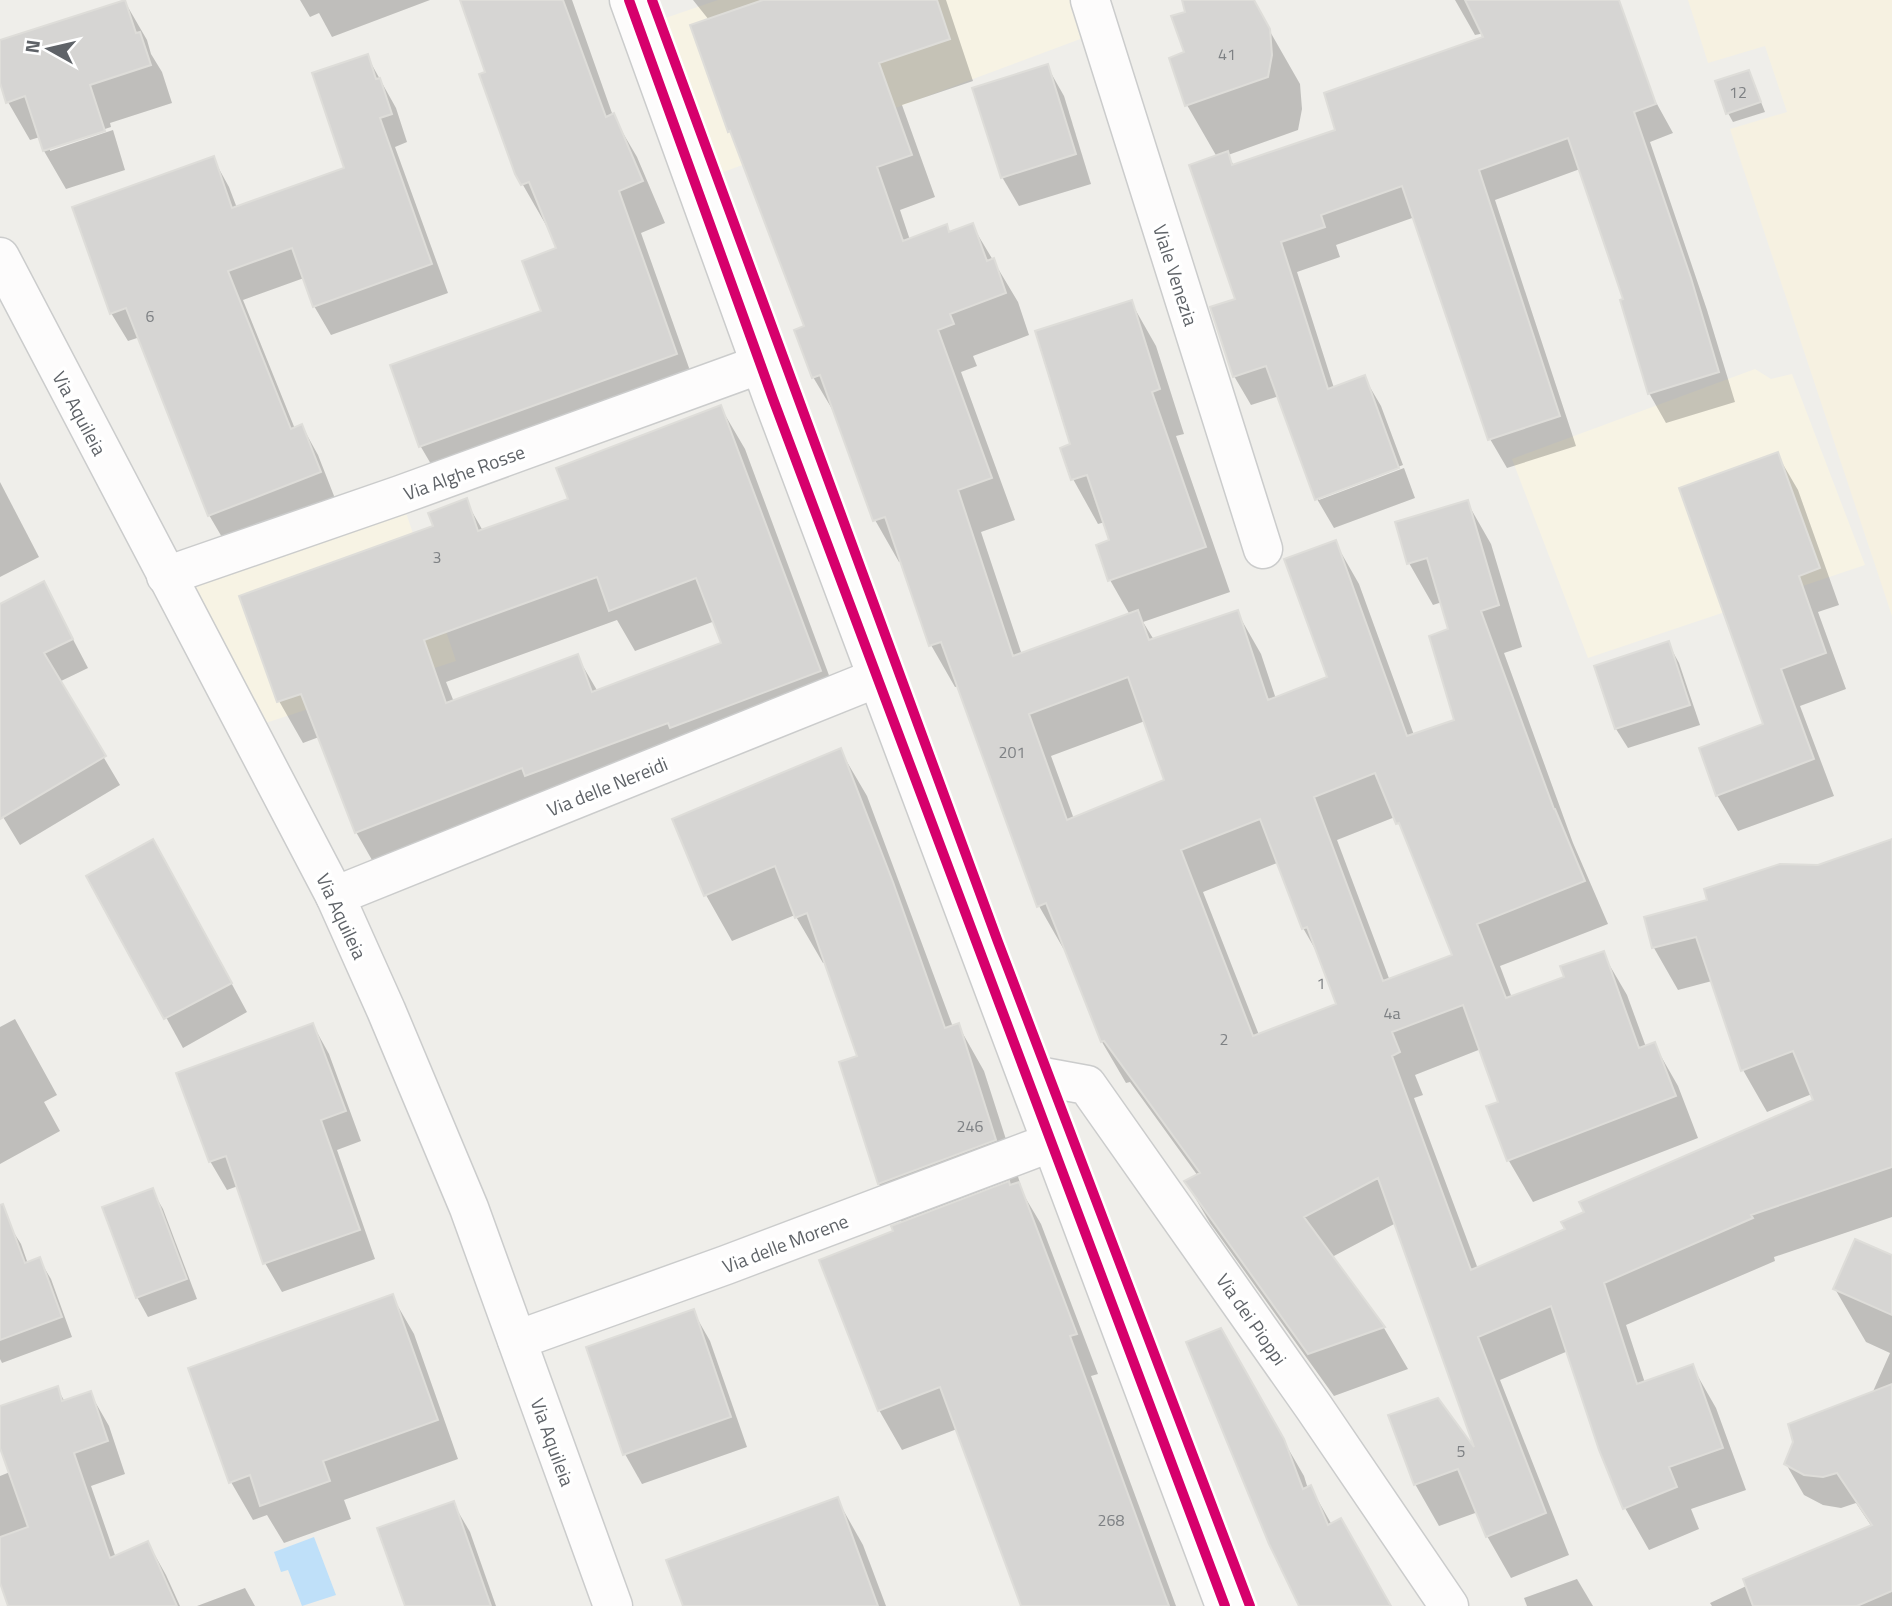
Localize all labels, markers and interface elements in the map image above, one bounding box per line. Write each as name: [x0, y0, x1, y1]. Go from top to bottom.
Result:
north arrow: [14, 14, 84, 84]
text: N: [16, 38, 47, 55]
house number: 41: [1218, 42, 1236, 66]
house number: 12: [1729, 80, 1747, 104]
street label: Viale Venezia: [1146, 221, 1206, 330]
house number: 6: [146, 304, 155, 328]
street label: Via Aquileia: [46, 366, 115, 461]
street label: Via Alghe Rosse: [399, 437, 529, 507]
house number: 3: [433, 545, 441, 569]
house number: 201: [999, 740, 1025, 764]
street label: Via delle Nereidi: [542, 749, 672, 823]
street label: Via Aquileia: [309, 868, 375, 964]
house number: 1: [1317, 971, 1325, 995]
house number: 4a: [1384, 1001, 1400, 1025]
house number: 2: [1220, 1027, 1228, 1051]
house number: 246: [957, 1114, 983, 1138]
street label: Via delle Morene: [718, 1206, 852, 1280]
street label: Via dei Pioppi: [1210, 1267, 1294, 1371]
street label: Via Aquileia: [524, 1394, 583, 1491]
house number: 5: [1457, 1439, 1466, 1463]
house number: 268: [1098, 1508, 1124, 1532]

